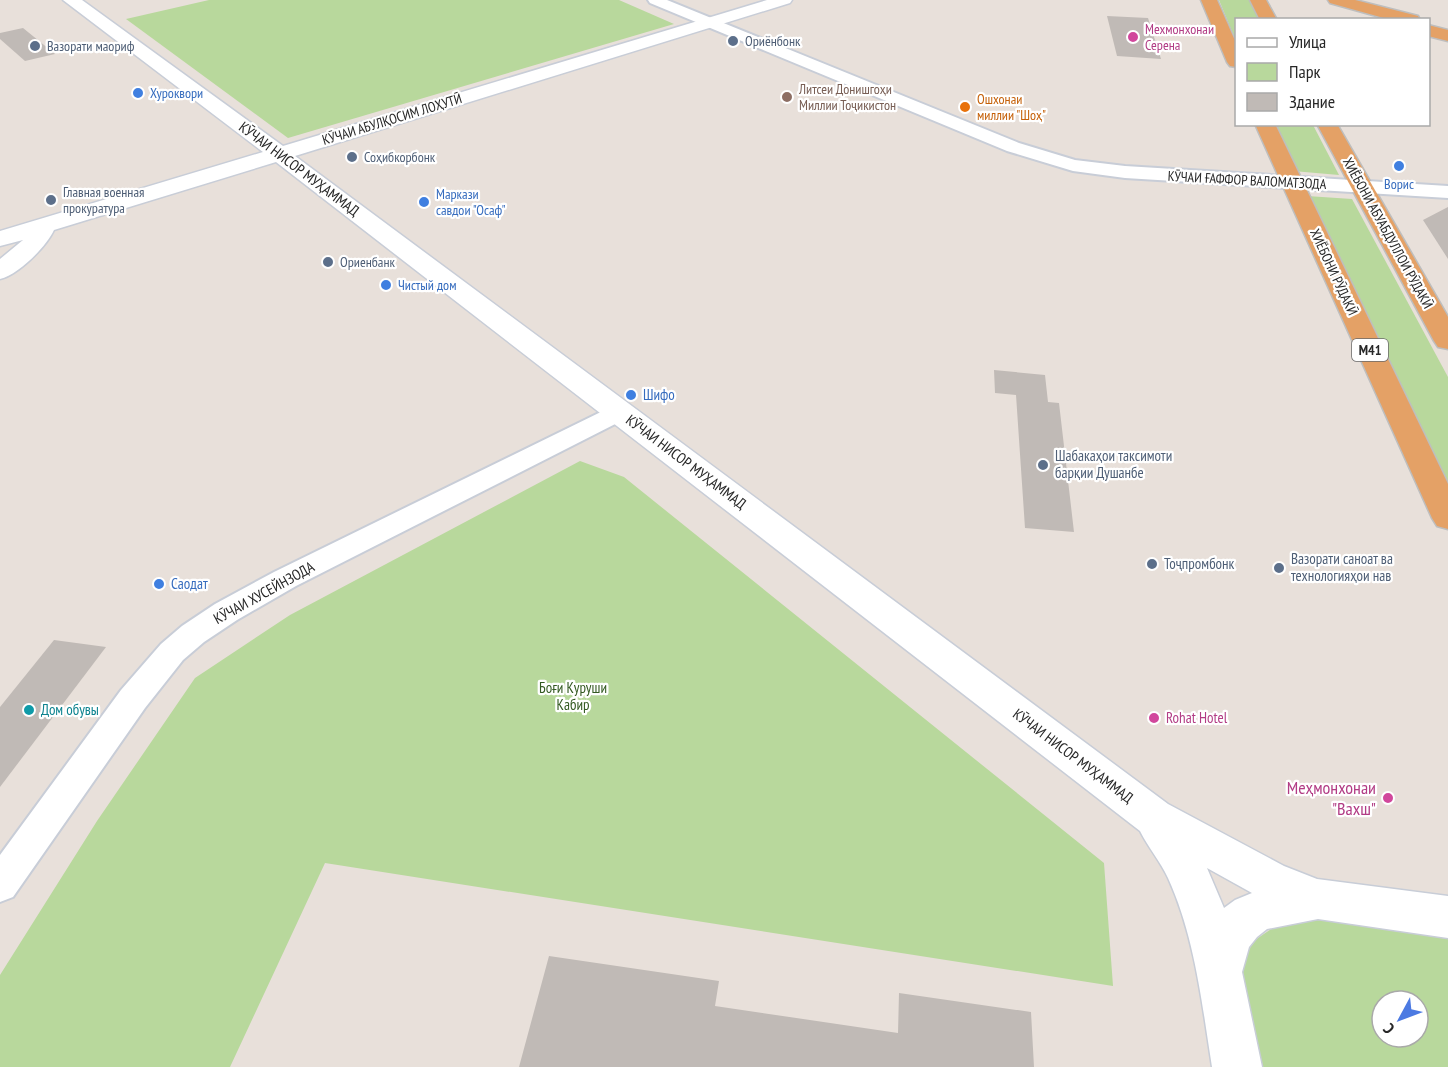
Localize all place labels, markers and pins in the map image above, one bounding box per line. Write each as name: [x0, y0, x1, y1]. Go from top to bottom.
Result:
place label: Мехмонхонаи Серена: [1145, 20, 1214, 54]
marker: Мехмонхонаи Серена: [1126, 30, 1140, 44]
place label: Ориёнбонк: [745, 32, 801, 50]
marker: Ориёнбонк: [726, 34, 740, 48]
place label: Вазорати маориф: [47, 37, 135, 55]
marker: Вазорати маориф: [28, 39, 42, 53]
place label: Литсеи Донишгоҳи Миллии Тоҷикистон: [798, 80, 896, 114]
place label: Хуроквори: [150, 84, 203, 102]
marker: Хуроквори: [131, 86, 145, 100]
marker: Литсеи Донишгоҳи Миллии Тоҷикистон: [780, 90, 794, 104]
place label: Ошхонаи миллии "Шоҳ": [977, 90, 1046, 124]
marker: Ошхонаи миллии "Шоҳ": [958, 100, 972, 114]
place label: Соҳибкорбонк: [364, 148, 436, 166]
marker: Соҳибкорбонк: [345, 150, 359, 164]
marker: Ворис: [1392, 159, 1406, 173]
place label: Ворис: [1384, 175, 1414, 193]
place label: Главная военная прокуратура: [63, 183, 144, 217]
place label: Маркази савдои "Осаф": [436, 185, 506, 219]
marker: Главная военная прокуратура: [44, 193, 58, 207]
marker: Маркази савдои "Осаф": [417, 195, 431, 209]
place label: Ориенбанк: [340, 253, 396, 271]
marker: Ориенбанк: [321, 255, 335, 269]
place label: Чистый дом: [398, 276, 456, 294]
marker: Чистый дом: [379, 278, 393, 292]
place label: Шифо: [643, 385, 675, 404]
marker: Шифо: [624, 388, 638, 402]
place label: Шабакаҳои таксимоти барқии Душанбе: [1055, 446, 1172, 482]
marker: Шабакаҳои таксимоти барқии Душанбе: [1036, 458, 1050, 472]
place label: Вазорати саноат ва технологияҳои нав: [1291, 549, 1393, 585]
place label: Тоҷпромбонк: [1164, 554, 1235, 573]
marker: Тоҷпромбонк: [1145, 557, 1159, 571]
marker: Вазорати саноат ва технологияҳои нав: [1272, 561, 1286, 575]
place label: Саодат: [171, 574, 208, 593]
marker: Саодат: [152, 577, 166, 591]
place label: Дом обувы: [41, 700, 99, 719]
marker: Дом обувы: [22, 703, 36, 717]
place label: Rohat Hotel: [1166, 708, 1228, 727]
marker: Rohat Hotel: [1147, 711, 1161, 725]
place label: Меҳмонхонаи "Вахш": [1287, 776, 1376, 820]
marker: Меҳмонхонаи "Вахш": [1381, 791, 1395, 805]

